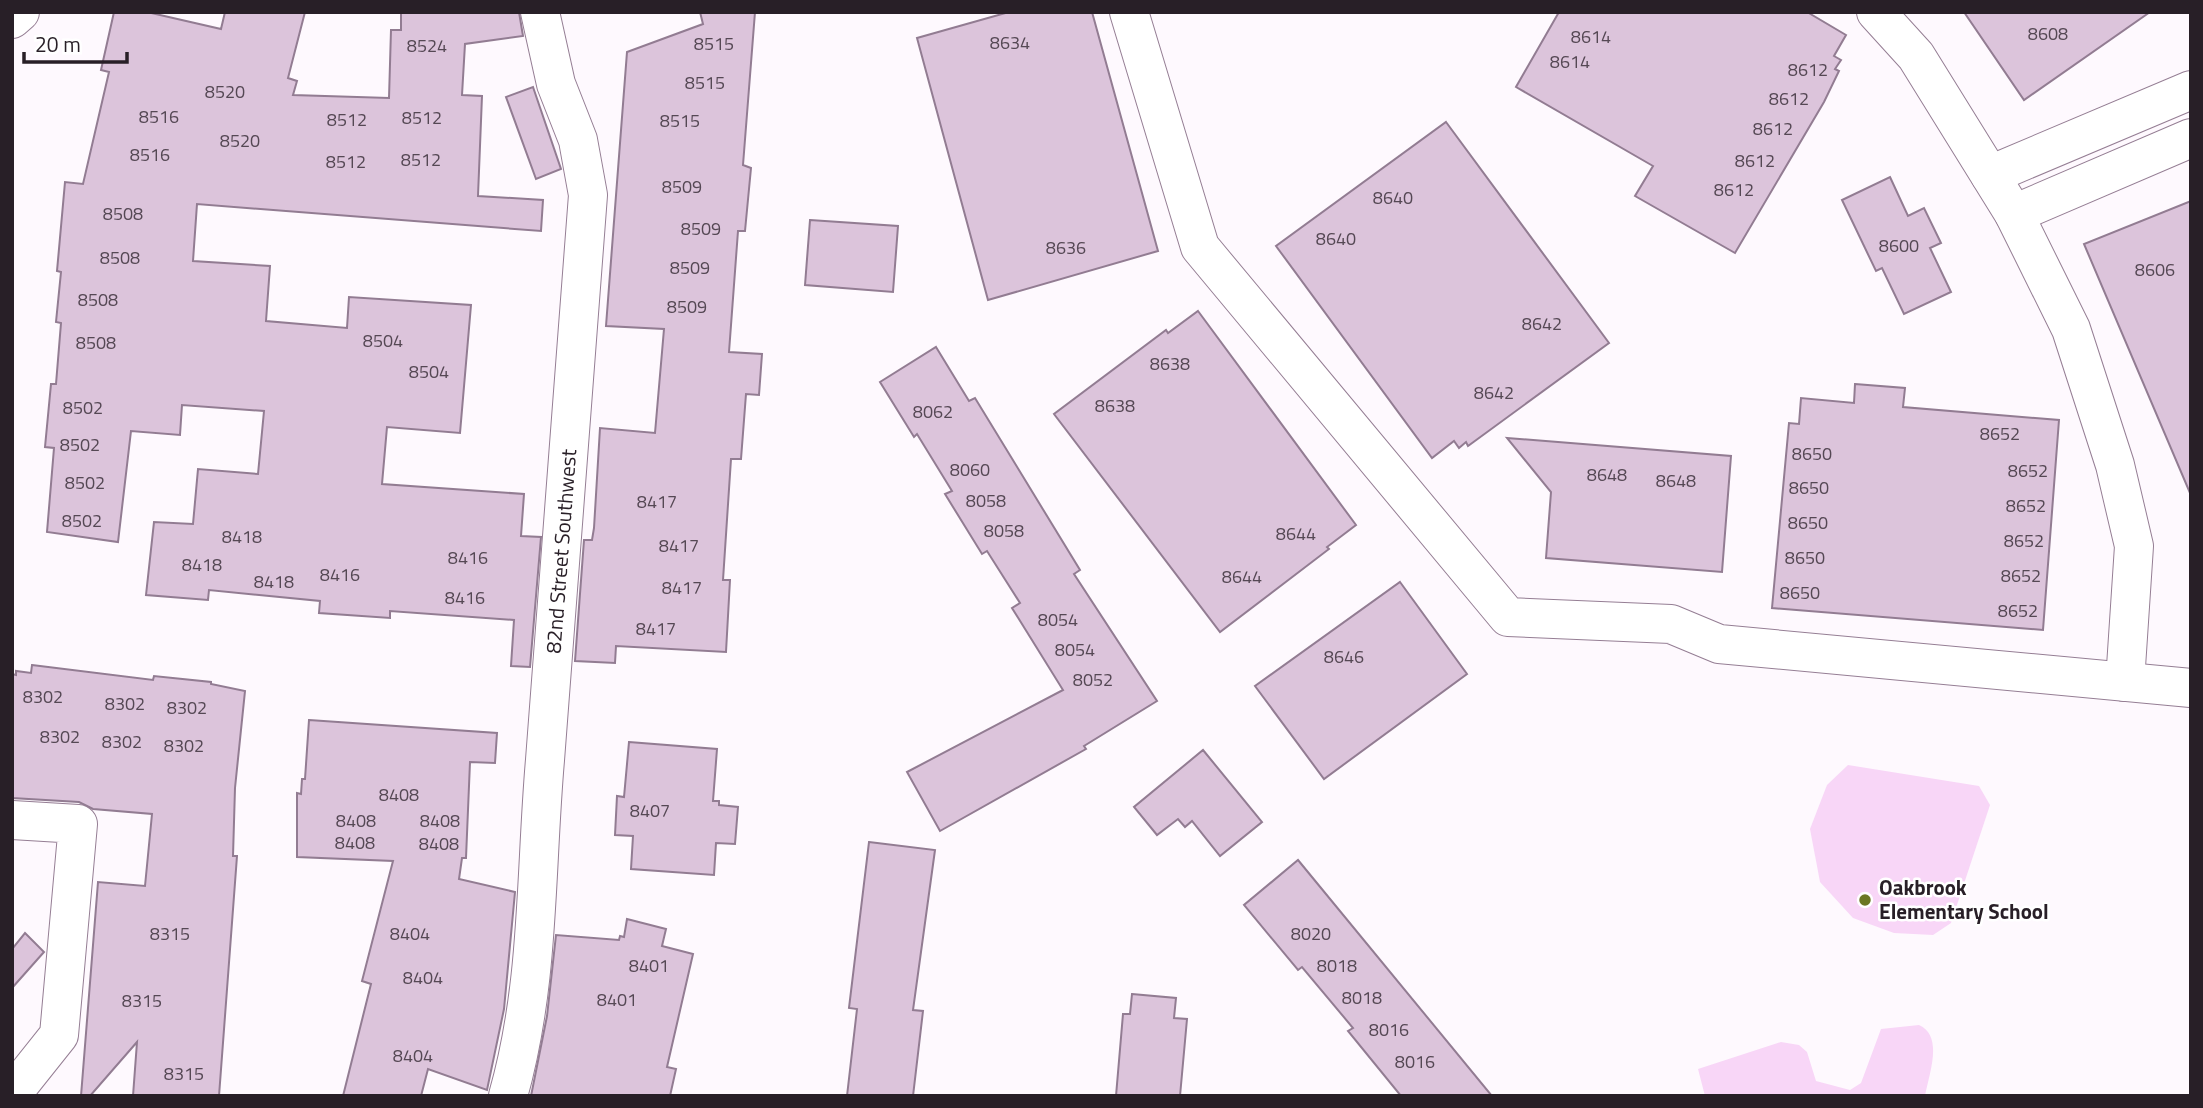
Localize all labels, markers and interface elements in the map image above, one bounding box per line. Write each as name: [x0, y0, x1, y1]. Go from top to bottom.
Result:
house number: 8608: [2028, 20, 2068, 47]
scale bar: [24, 21, 128, 65]
house number: 8614: [1571, 23, 1611, 50]
text: 20 m: [35, 28, 81, 60]
house number: 8634: [990, 29, 1030, 56]
house number: 8515: [694, 30, 734, 57]
house number: 8524: [407, 32, 447, 59]
house number: 8614: [1550, 48, 1590, 75]
house number: 8612: [1788, 56, 1828, 83]
house number: 8515: [685, 69, 725, 96]
house number: 8520: [205, 78, 245, 105]
house number: 8612: [1769, 85, 1809, 112]
house number: 8516: [139, 103, 179, 130]
house number: 8512: [402, 104, 442, 131]
house number: 8512: [327, 106, 367, 133]
house number: 8515: [660, 107, 700, 134]
house number: 8612: [1753, 115, 1793, 142]
house number: 8520: [220, 127, 260, 154]
house number: 8516: [130, 141, 170, 168]
house number: 8512: [401, 146, 441, 173]
house number: 8612: [1735, 147, 1775, 174]
house number: 8512: [326, 148, 366, 175]
house number: 8509: [662, 173, 702, 200]
house number: 8612: [1714, 176, 1754, 203]
house number: 8640: [1373, 184, 1413, 211]
house number: 8508: [103, 200, 143, 227]
house number: 8509: [681, 215, 721, 242]
house number: 8640: [1316, 225, 1356, 252]
house number: 8600: [1879, 232, 1919, 259]
house number: 8636: [1046, 234, 1086, 261]
house number: 8508: [100, 244, 140, 271]
house number: 8509: [670, 254, 710, 281]
house number: 8606: [2135, 256, 2175, 283]
house number: 8508: [78, 286, 118, 313]
house number: 8509: [667, 293, 707, 320]
house number: 8642: [1522, 310, 1562, 337]
house number: 8504: [363, 327, 403, 354]
house number: 8508: [76, 329, 116, 356]
house number: 8638: [1150, 350, 1190, 377]
house number: 8504: [409, 358, 449, 385]
house number: 8642: [1474, 379, 1514, 406]
house number: 8638: [1095, 392, 1135, 419]
house number: 8502: [63, 394, 103, 421]
house number: 8062: [913, 398, 953, 425]
house number: 8652: [1980, 420, 2020, 447]
house number: 8502: [60, 431, 100, 458]
house number: 8650: [1792, 440, 1832, 467]
street label: 82nd Street Southwest: [536, 447, 584, 655]
house number: 8060: [950, 456, 990, 483]
house number: 8652: [2008, 457, 2048, 484]
house number: 8648: [1587, 461, 1627, 488]
house number: 8648: [1656, 467, 1696, 494]
house number: 8502: [65, 469, 105, 496]
house number: 8650: [1789, 474, 1829, 501]
house number: 8058: [966, 487, 1006, 514]
house number: 8417: [637, 488, 677, 515]
house number: 8652: [2006, 492, 2046, 519]
house number: 8502: [62, 507, 102, 534]
house number: 8650: [1788, 509, 1828, 536]
house number: 8058: [984, 517, 1024, 544]
house number: 8644: [1276, 520, 1316, 547]
house number: 8418: [222, 523, 262, 550]
house number: 8652: [2004, 527, 2044, 554]
house number: 8417: [659, 532, 699, 559]
house number: 8416: [448, 544, 488, 571]
house number: 8650: [1785, 544, 1825, 571]
house number: 8418: [182, 551, 222, 578]
house number: 8416: [320, 561, 360, 588]
house number: 8652: [2001, 562, 2041, 589]
house number: 8644: [1222, 563, 1262, 590]
house number: 8418: [254, 568, 294, 595]
house number: 8417: [662, 574, 702, 601]
house number: 8650: [1780, 579, 1820, 606]
house number: 8416: [445, 584, 485, 611]
house number: 8652: [1998, 597, 2038, 624]
house number: 8054: [1038, 606, 1078, 633]
house number: 8417: [636, 615, 676, 642]
house number: 8054: [1055, 636, 1095, 663]
house number: 8646: [1324, 643, 1364, 670]
house number: 8052: [1073, 666, 1113, 693]
house number: 8302: [23, 683, 63, 710]
house number: 8302: [105, 690, 145, 717]
house number: 8302: [167, 694, 207, 721]
house number: 8302: [40, 723, 80, 750]
house number: 8302: [102, 728, 142, 755]
house number: 8302: [164, 732, 204, 759]
house number: 8408: [379, 781, 419, 808]
house number: 8407: [630, 797, 670, 824]
house number: 8408: [336, 807, 376, 834]
house number: 8408: [420, 807, 460, 834]
house number: 8408: [335, 829, 375, 856]
house number: 8408: [419, 830, 459, 857]
place label: Oakbrook Elementary School: [1879, 871, 2049, 927]
marker: Oakbrook Elementary School: [1857, 892, 1873, 908]
house number: 8315: [150, 920, 190, 947]
house number: 8404: [390, 920, 430, 947]
house number: 8020: [1291, 920, 1331, 947]
house number: 8401: [629, 952, 669, 979]
house number: 8018: [1317, 952, 1357, 979]
house number: 8404: [403, 964, 443, 991]
house number: 8018: [1342, 984, 1382, 1011]
house number: 8401: [597, 986, 637, 1013]
house number: 8315: [122, 987, 162, 1014]
house number: 8016: [1369, 1016, 1409, 1043]
house number: 8404: [393, 1042, 433, 1069]
house number: 8016: [1395, 1048, 1435, 1075]
house number: 8315: [164, 1060, 204, 1087]

